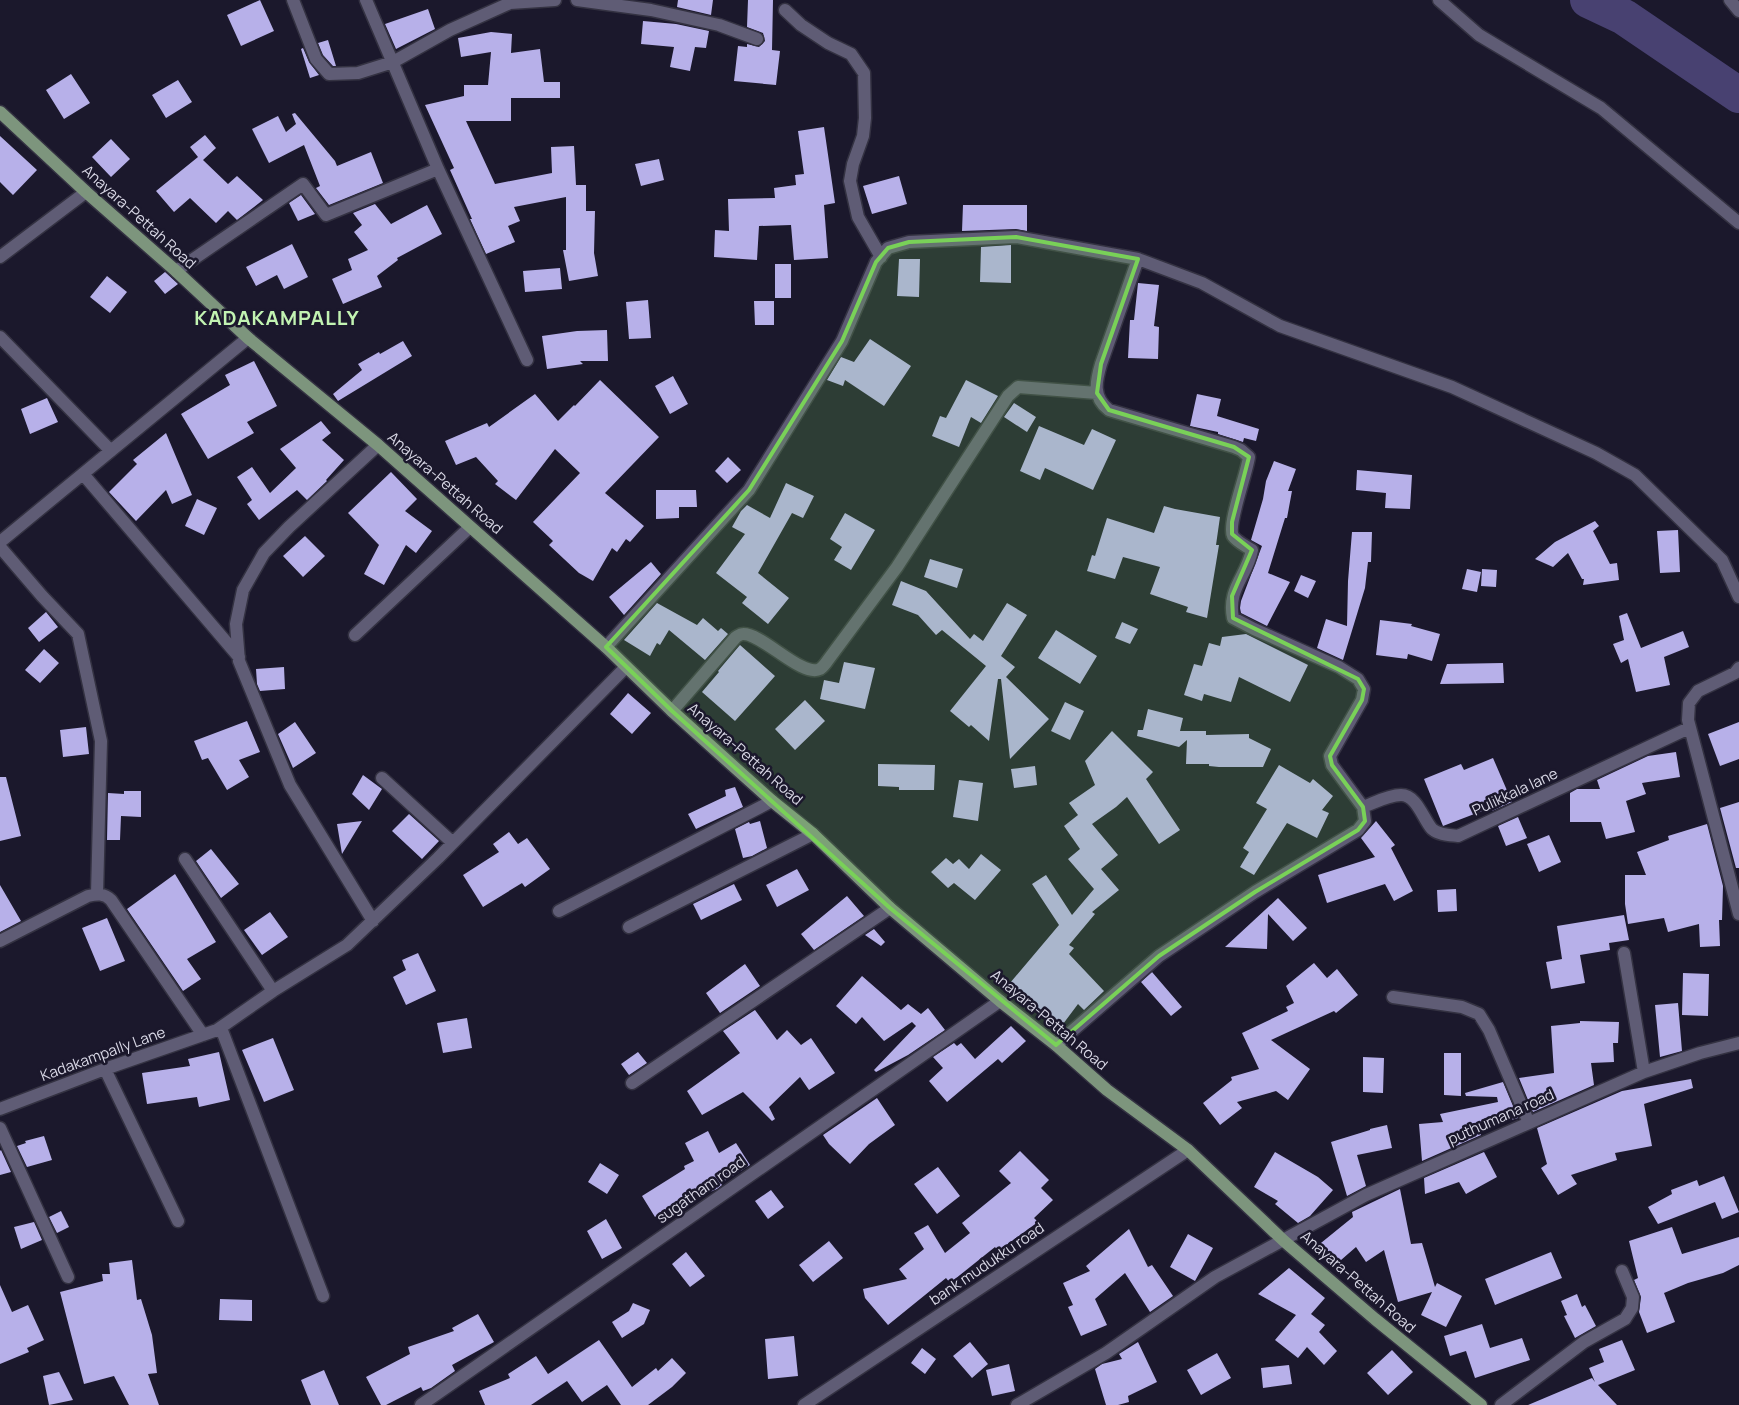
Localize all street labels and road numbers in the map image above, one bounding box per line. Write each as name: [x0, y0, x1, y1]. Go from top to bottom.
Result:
street label: Anayara-Pettah Road: [78, 160, 201, 274]
street label: Anayara-Pettah Road: [383, 427, 508, 539]
street label: Anayara-Pettah Road: [683, 698, 808, 810]
street label: Pulikkala lane: [1468, 762, 1561, 821]
street label: Anayara-Pettah Road: [986, 964, 1112, 1075]
street label: Kadakampally Lane: [37, 1021, 169, 1086]
street label: puthumana road: [1444, 1084, 1557, 1149]
street label: sugatham road: [652, 1151, 749, 1228]
street label: bank mudukku road: [925, 1217, 1048, 1310]
street label: Anayara-Pettah Road: [1296, 1226, 1421, 1338]

